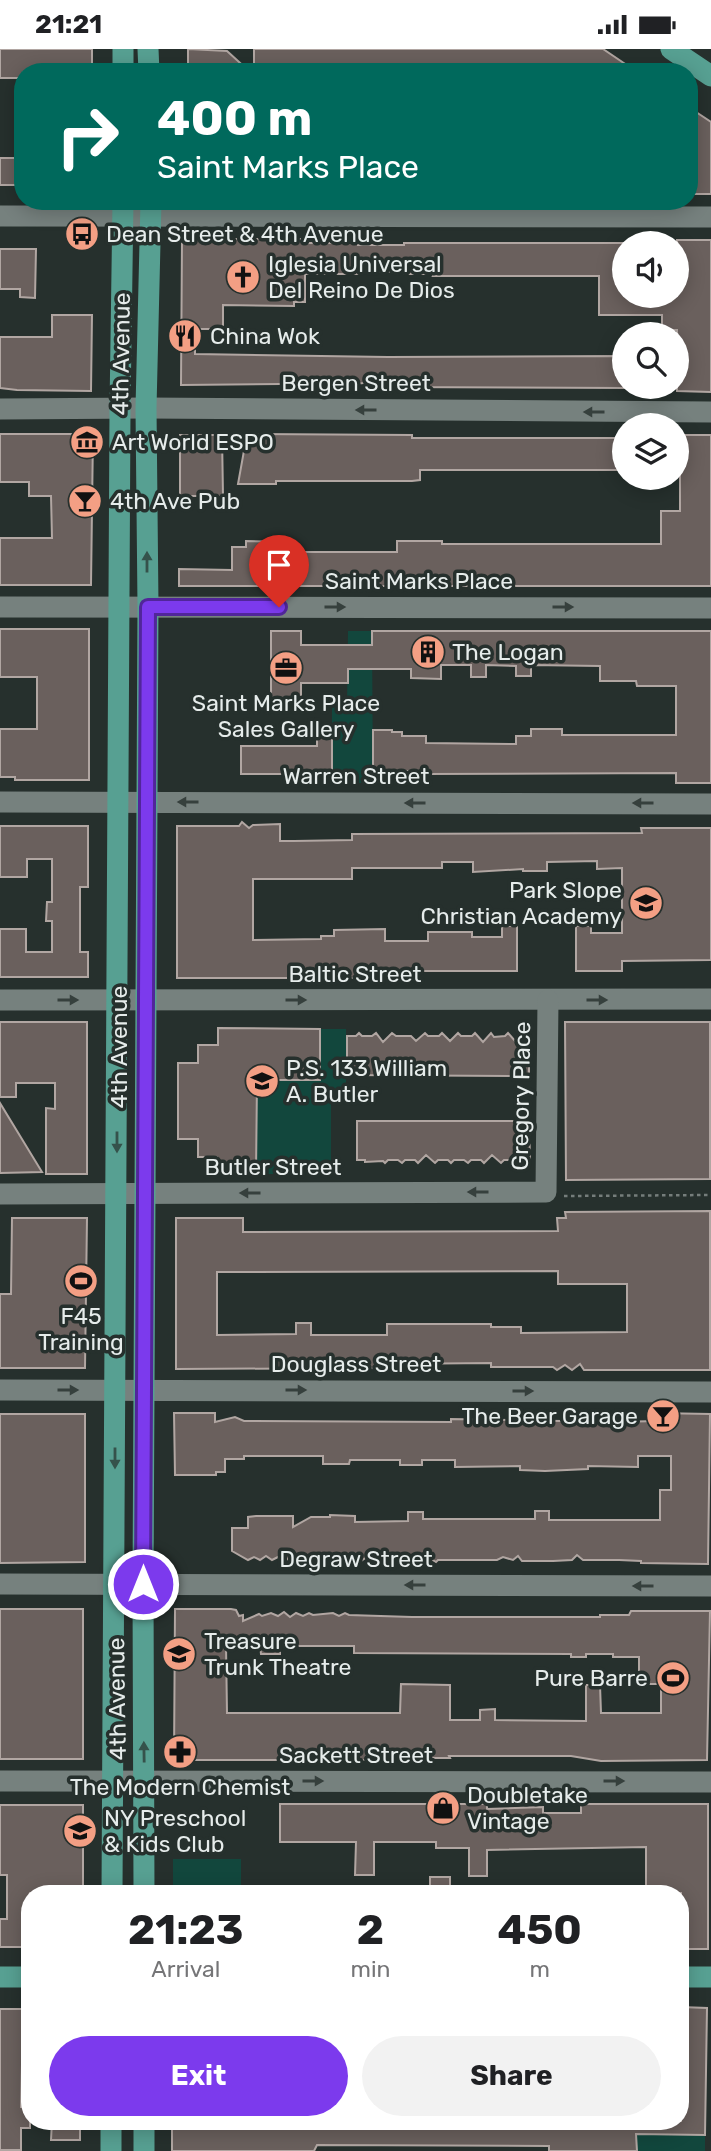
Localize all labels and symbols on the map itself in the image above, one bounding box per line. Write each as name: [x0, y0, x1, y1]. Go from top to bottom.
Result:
bus stop icon: Dean Street & 4th Avenue: [63, 215, 101, 253]
place label: Dean Street & 4th Avenue: [106, 220, 384, 248]
place label: Iglesia Universal Del Reino De Dios: [268, 250, 455, 304]
church icon: Iglesia Universal Del Reino De Dios: [224, 258, 262, 296]
street label: 4th Avenue: [106, 292, 136, 416]
restaurant icon: China Wok: [166, 317, 204, 355]
place label: China Wok: [210, 322, 320, 350]
street label: Bergen Street: [281, 369, 431, 397]
one-way arrow: [355, 404, 377, 416]
one-way arrow: [583, 406, 605, 417]
museum icon: Art World ESPO: [68, 423, 106, 461]
place label: Art World ESPO: [112, 428, 274, 456]
bar icon: 4th Ave Pub: [66, 482, 104, 520]
place label: 4th Ave Pub: [110, 487, 240, 515]
pin: [249, 535, 309, 607]
one-way arrow: [142, 551, 153, 573]
street label: Saint Marks Place: [325, 567, 513, 595]
one-way arrow: [324, 601, 346, 613]
one-way arrow: [552, 601, 574, 613]
building icon: The Logan: [409, 633, 447, 671]
place label: The Logan: [452, 638, 564, 666]
office icon: Saint Marks Place Sales Gallery: [267, 649, 305, 687]
place label: Saint Marks Place Sales Gallery: [192, 689, 380, 743]
street label: Warren Street: [283, 762, 429, 790]
one-way arrow: [177, 796, 199, 808]
one-way arrow: [404, 797, 426, 809]
one-way arrow: [632, 797, 654, 809]
place label: Park Slope Christian Academy: [420, 876, 622, 930]
school or university icon: Park Slope Christian Academy: [627, 884, 665, 922]
street label: Baltic Street: [288, 960, 422, 988]
street label: 4th Avenue: [105, 986, 133, 1108]
one-way arrow: [57, 994, 79, 1006]
one-way arrow: [285, 994, 307, 1006]
one-way arrow: [586, 994, 608, 1006]
street label: Gregory Place: [506, 1021, 536, 1171]
place label: P.S. 133 William A. Butler: [286, 1054, 447, 1108]
school or university icon: P.S. 133 William A. Butler: [243, 1062, 281, 1100]
one-way arrow: [111, 1131, 123, 1153]
street label: Butler Street: [204, 1153, 342, 1181]
one-way arrow: [467, 1186, 489, 1198]
one-way arrow: [239, 1187, 261, 1199]
sports icon: F45 Training: [62, 1262, 100, 1300]
place label: F45 Training: [38, 1302, 124, 1356]
street label: Douglass Street: [271, 1350, 441, 1378]
one-way arrow: [57, 1384, 79, 1396]
one-way arrow: [285, 1384, 307, 1396]
one-way arrow: [512, 1385, 534, 1397]
bar icon: The Beer Garage: [644, 1397, 682, 1435]
place label: The Beer Garage: [461, 1402, 638, 1430]
one-way arrow: [109, 1447, 121, 1469]
street label: Degraw Street: [279, 1545, 433, 1573]
position arrow: [106, 1547, 180, 1621]
one-way arrow: [404, 1579, 426, 1591]
one-way arrow: [632, 1580, 654, 1592]
place label: Treasure Trunk Theatre: [204, 1627, 351, 1681]
school or university icon: Treasure Trunk Theatre: [160, 1635, 198, 1673]
street label: 4th Avenue: [102, 1637, 132, 1761]
sports icon: Pure Barre: [654, 1659, 692, 1697]
place label: Pure Barre: [534, 1664, 648, 1692]
pharmacy icon: The Modern Chemist: [161, 1733, 199, 1771]
one-way arrow: [138, 1741, 150, 1763]
street label: Sackett Street: [279, 1741, 433, 1769]
place label: The Modern Chemist: [70, 1773, 290, 1801]
one-way arrow: [302, 1775, 324, 1787]
one-way arrow: [603, 1776, 625, 1787]
place label: Doubletake Vintage: [467, 1781, 588, 1835]
shop icon: Doubletake Vintage: [424, 1789, 462, 1827]
place label: NY Preschool & Kids Club: [104, 1804, 246, 1858]
school or university icon: NY Preschool & Kids Club: [61, 1812, 99, 1850]

